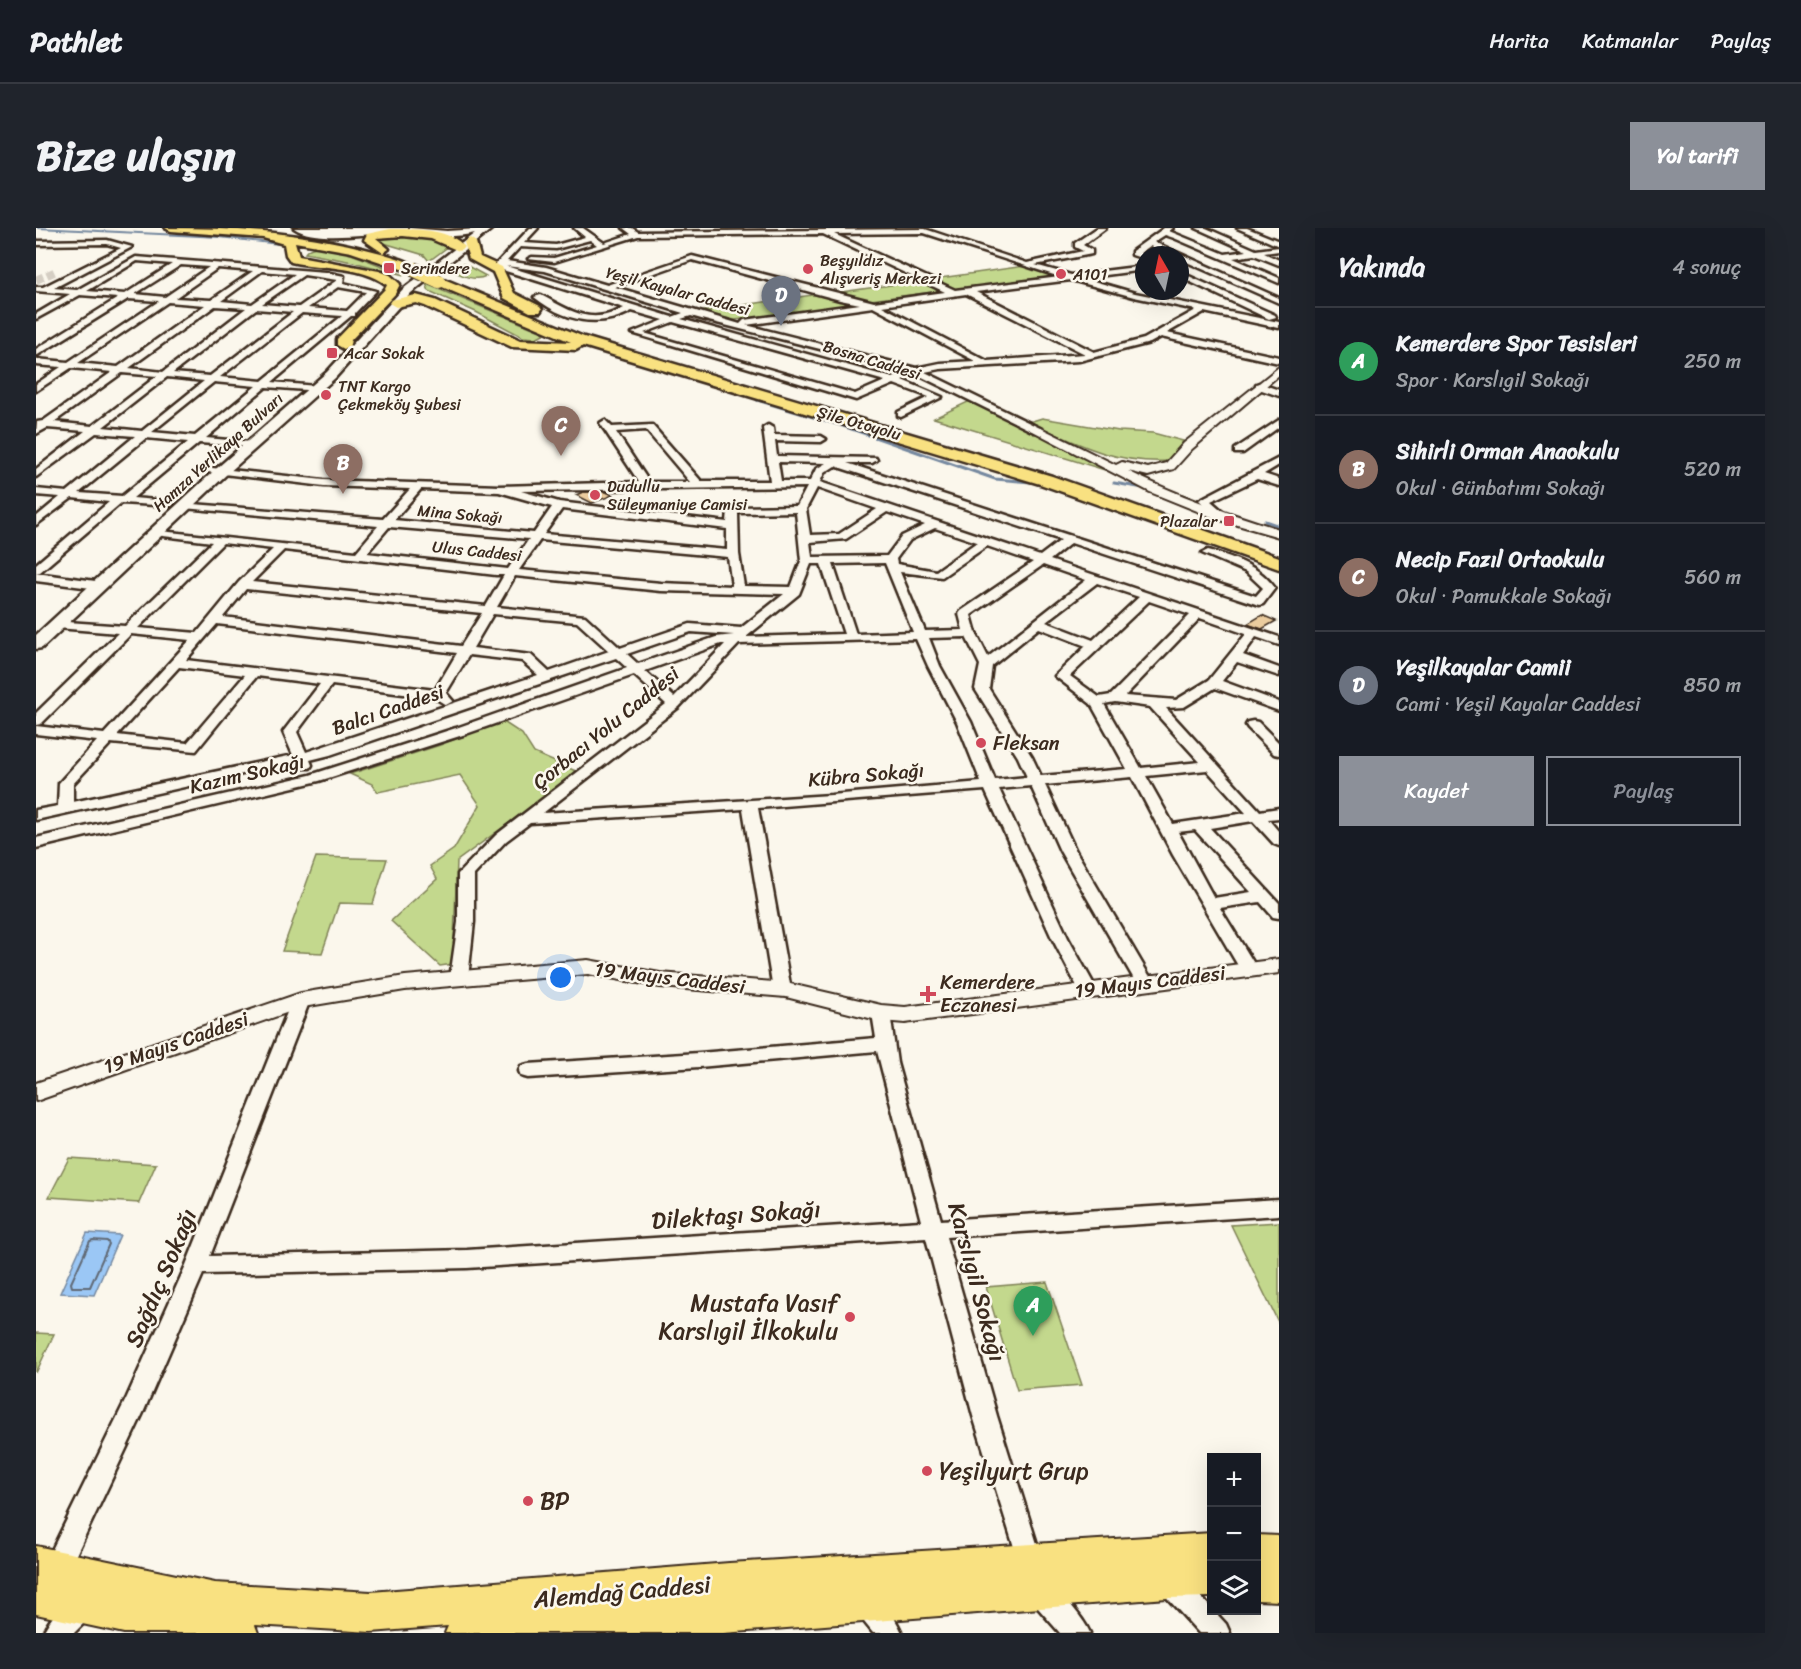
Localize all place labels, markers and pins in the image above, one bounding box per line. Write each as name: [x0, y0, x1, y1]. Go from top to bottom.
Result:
place label: Beşyıldız Alışveriş Merkezi: [819, 246, 942, 293]
place label: Serindere: [401, 254, 470, 283]
place label: A101: [1072, 260, 1107, 289]
marker: Serindere: [382, 261, 396, 275]
marker: Beşyıldız Alışveriş Merkezi: [801, 262, 815, 276]
marker: A101: [1054, 267, 1068, 281]
pin: D: [762, 276, 800, 326]
place label: Acar Sokak: [343, 339, 425, 368]
marker: Acar Sokak: [325, 346, 339, 360]
place label: TNT Kargo Çekmeköy Şubesi: [338, 372, 461, 419]
marker: TNT Kargo Çekmeköy Şubesi: [319, 388, 333, 402]
pin: C: [542, 406, 580, 456]
pin: B: [324, 444, 362, 494]
place label: Dudullu Süleymaniye Camisi: [607, 472, 748, 519]
marker: Dudullu Süleymaniye Camisi: [588, 488, 602, 502]
place label: Plazalar: [1160, 507, 1218, 536]
marker: Plazalar: [1222, 514, 1236, 528]
place label: Fleksan: [993, 726, 1060, 761]
marker: Fleksan: [974, 736, 988, 750]
place label: Kemerdere Eczanesi: [940, 965, 1035, 1023]
marker: Kemerdere Eczanesi: [921, 987, 935, 1001]
place label: Mustafa Vasıf Karslıgil İlkokulu: [659, 1282, 841, 1352]
pin: A: [1014, 1286, 1052, 1336]
marker: Mustafa Vasıf Karslıgil İlkokulu: [843, 1310, 857, 1324]
place label: Yeşilyurt Grup: [939, 1450, 1089, 1492]
marker: Yeşilyurt Grup: [920, 1464, 934, 1478]
place label: BP: [540, 1480, 569, 1522]
marker: BP: [521, 1494, 535, 1508]

